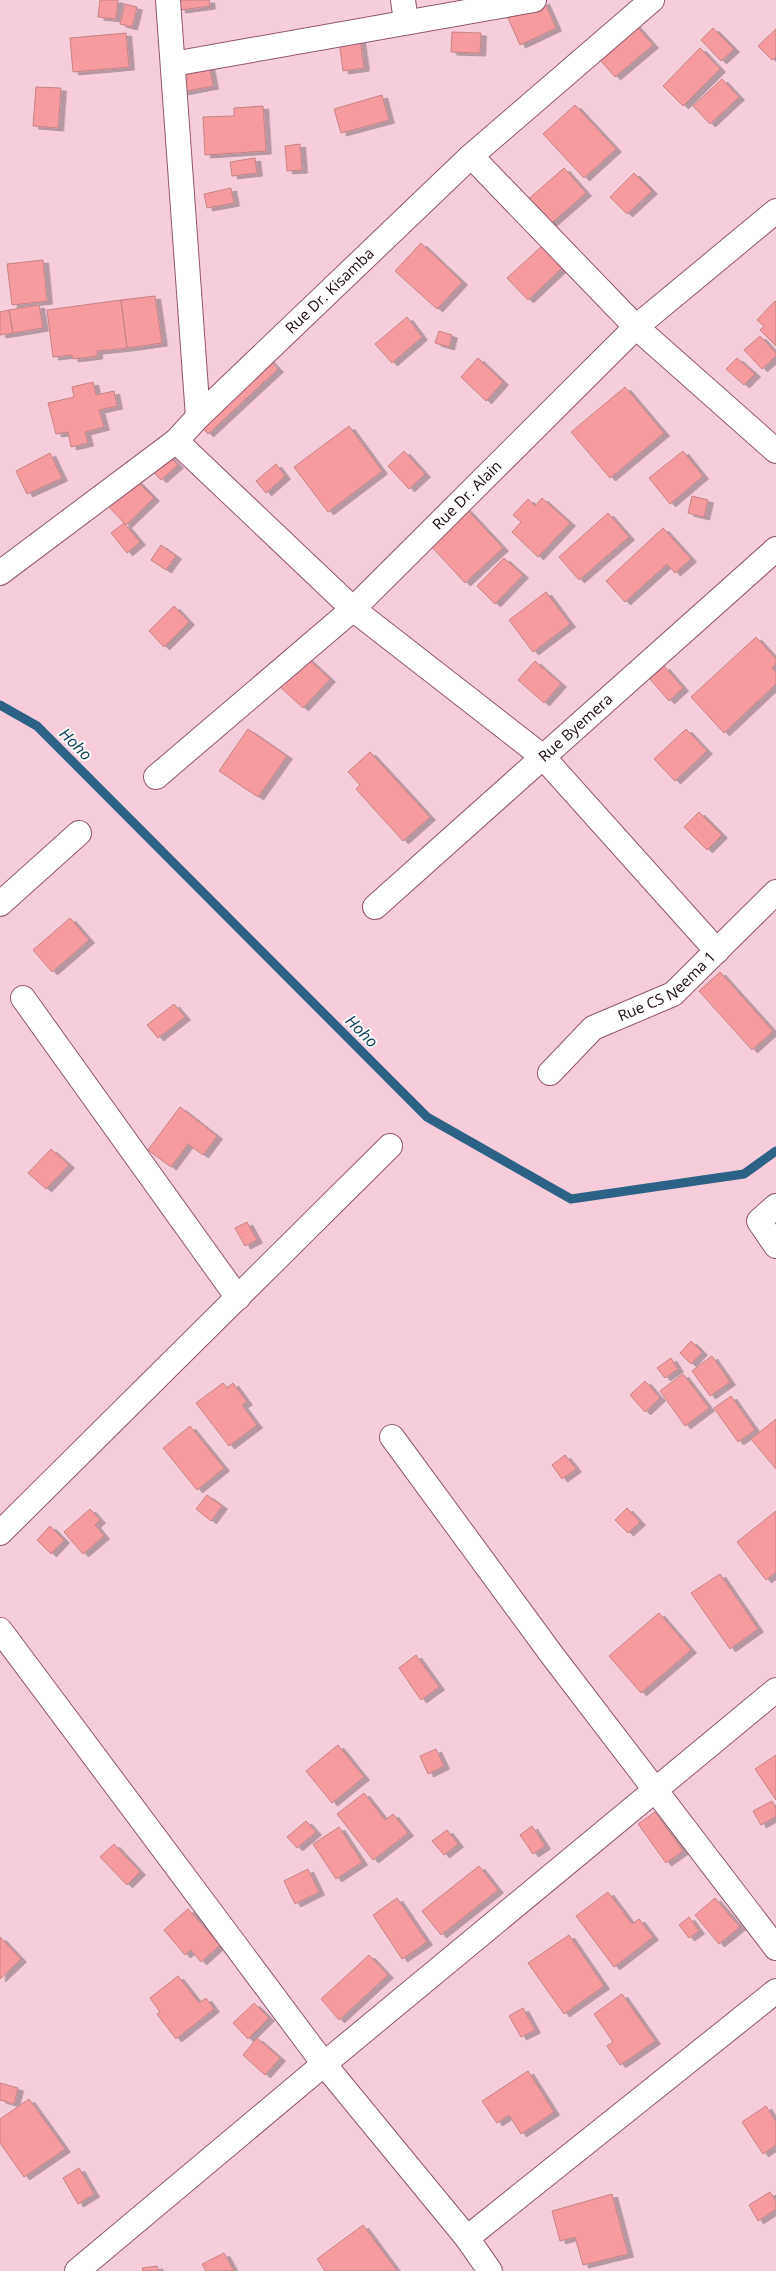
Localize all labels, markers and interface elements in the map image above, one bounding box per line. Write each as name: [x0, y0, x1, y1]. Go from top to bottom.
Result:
street label: Rue Dr. Kisamba: [280, 243, 378, 337]
street label: Rue Dr. Alain: [427, 456, 505, 534]
street label: Rue Byemera: [534, 689, 616, 766]
water label: Hoho: [55, 723, 97, 765]
street label: Rue CS Neema 1: [615, 946, 719, 1025]
water label: Hoho: [341, 1010, 383, 1052]

